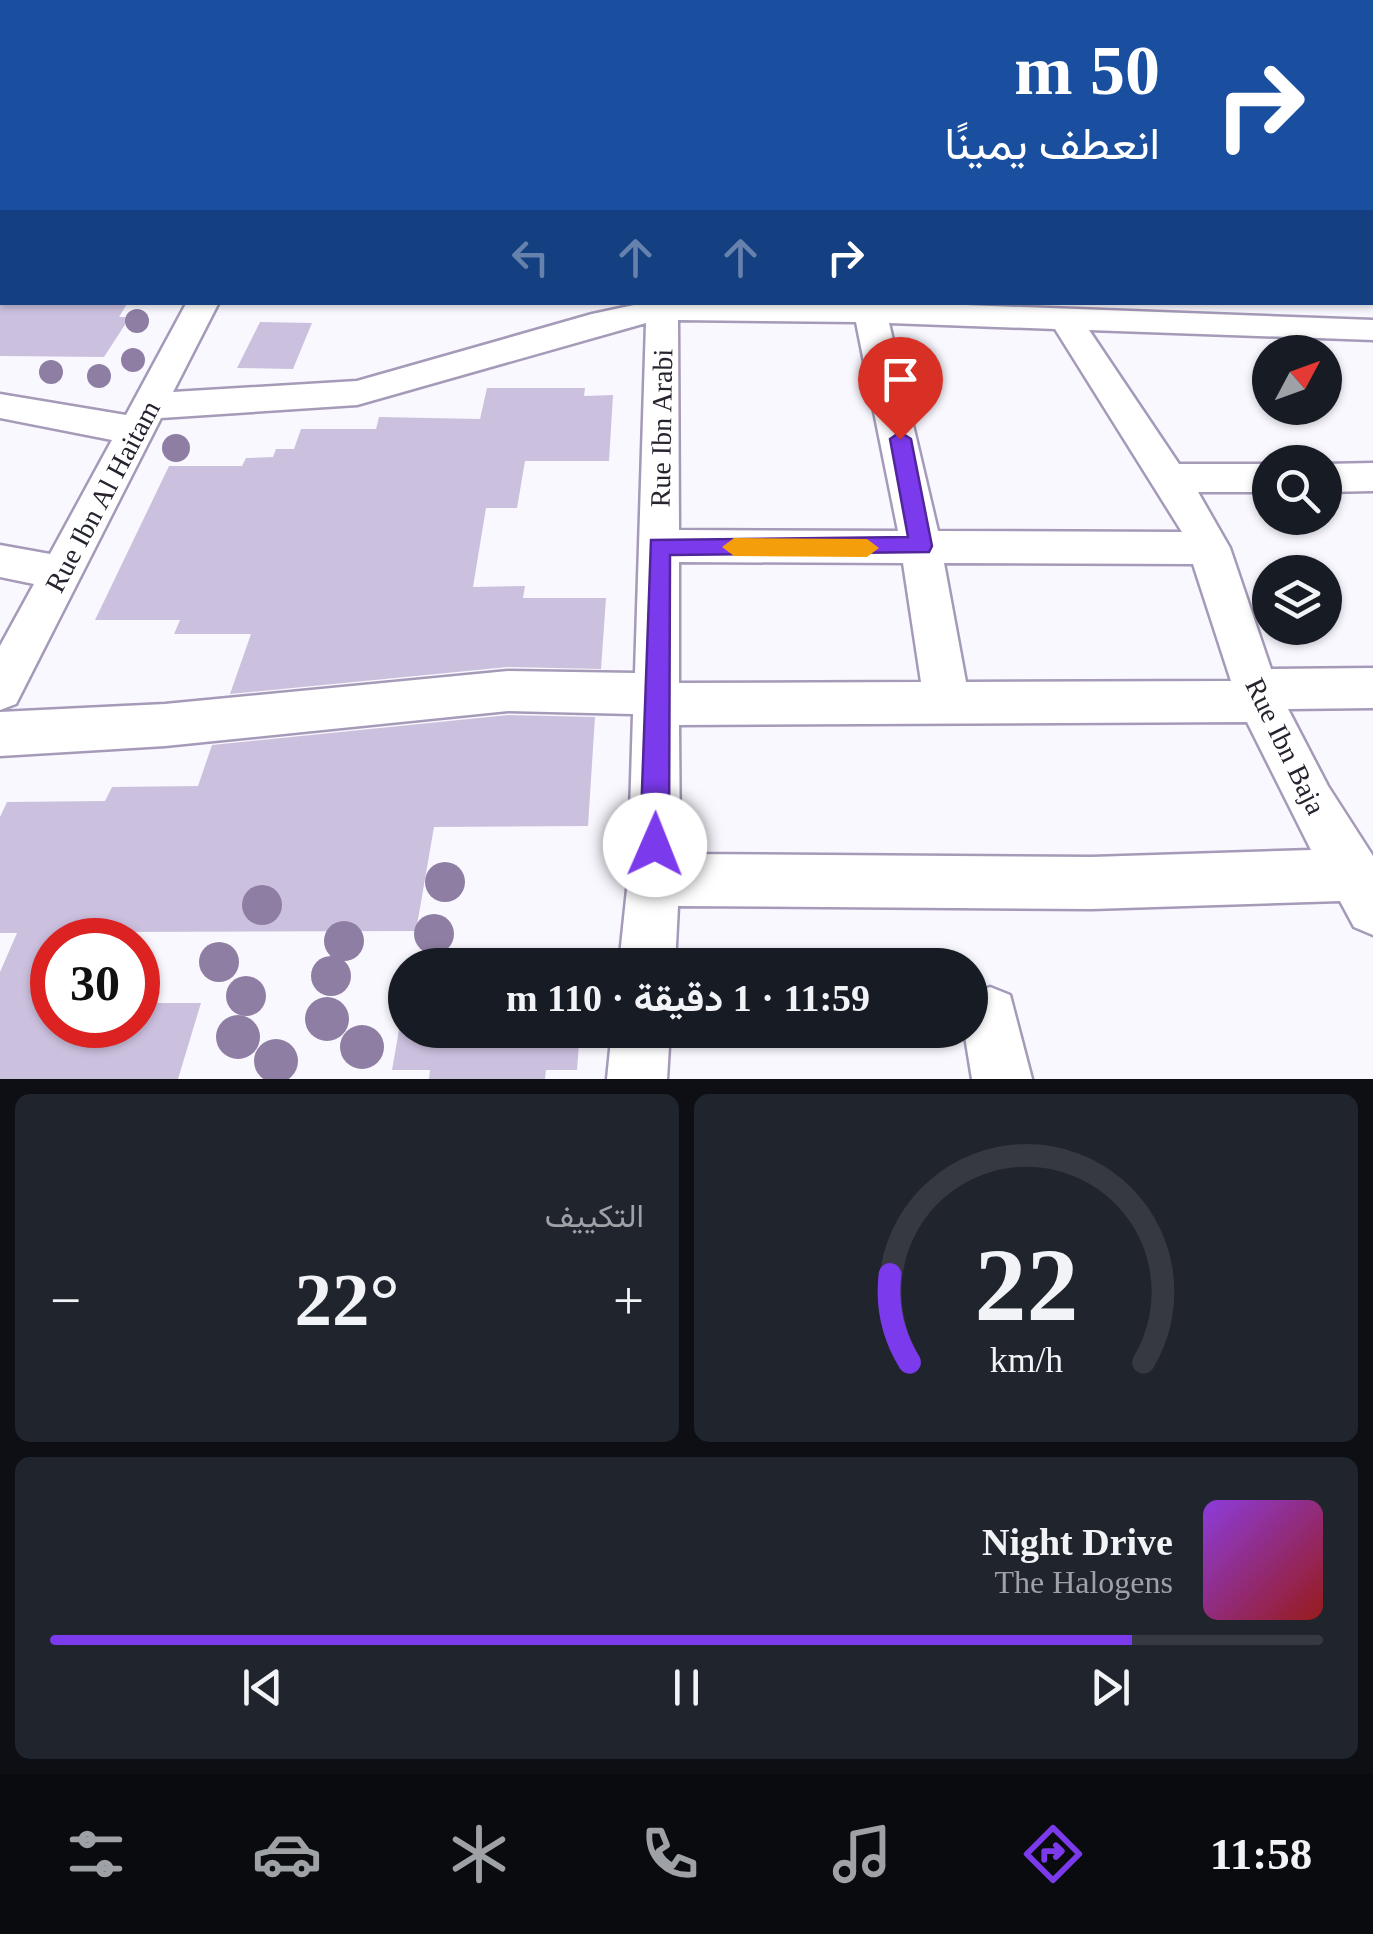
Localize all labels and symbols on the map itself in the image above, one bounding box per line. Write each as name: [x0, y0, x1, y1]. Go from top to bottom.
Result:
north arrow: [1252, 335, 1342, 425]
pin: [858, 337, 943, 440]
street label: Rue Ibn Arabi: [645, 348, 678, 508]
street label: Rue Ibn Al Haitam: [39, 395, 166, 597]
street label: Rue Ibn Baja: [1239, 673, 1332, 820]
position arrow: [603, 793, 707, 897]
speed limit sign: 30: [30, 918, 160, 1048]

